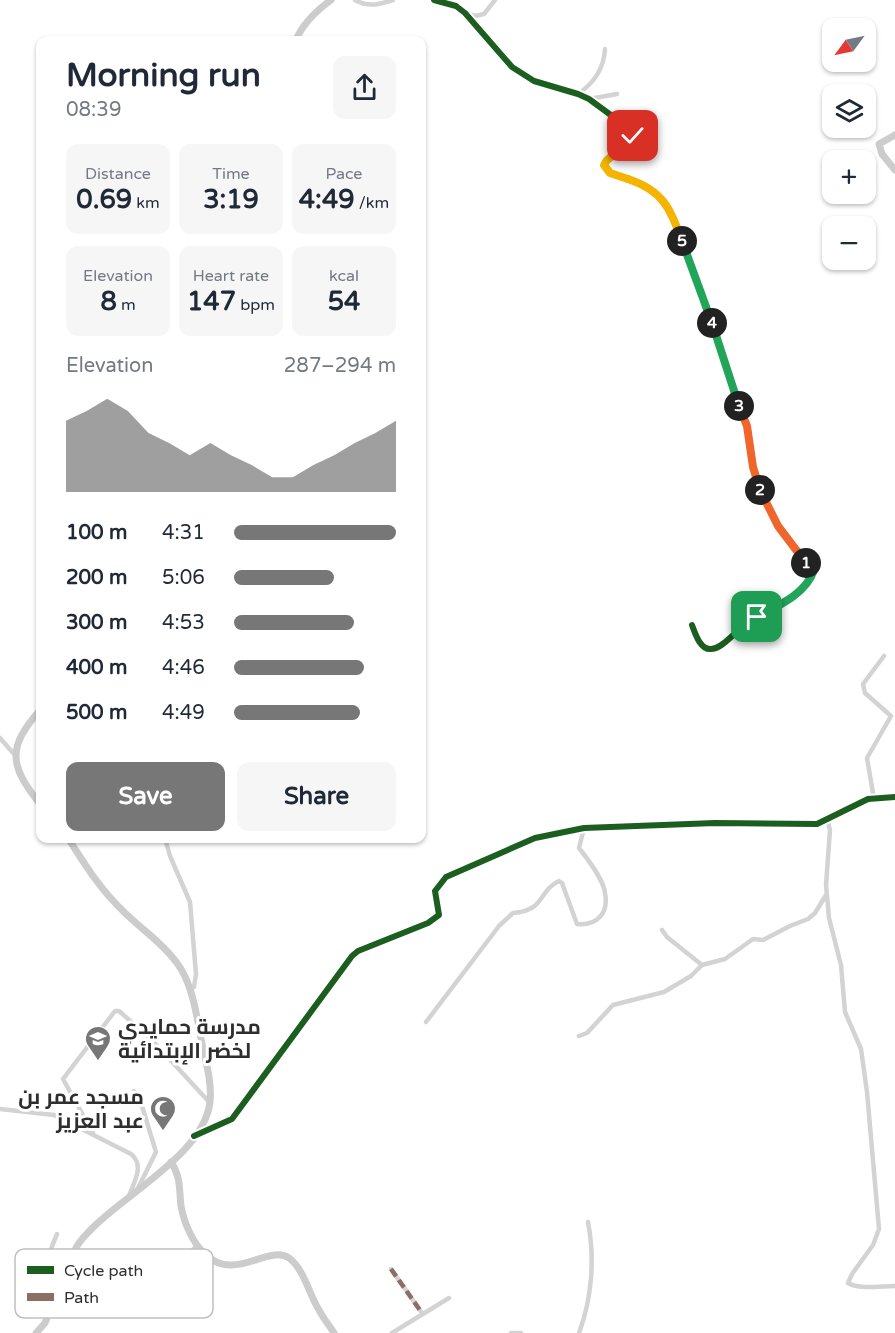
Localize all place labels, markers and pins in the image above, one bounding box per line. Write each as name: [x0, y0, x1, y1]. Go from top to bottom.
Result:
pin: [607, 110, 658, 161]
pin: 5: [667, 226, 697, 256]
pin: 4: [697, 308, 727, 338]
pin: 3: [724, 391, 754, 421]
pin: 2: [745, 475, 775, 505]
pin: 1: [791, 548, 821, 578]
pin: [731, 591, 782, 642]
place label: مدرسة حمايدي لخضر الإبتدائية: [118, 1015, 261, 1065]
school or university icon: مدرسة حمايدي لخضر الإبتدائية: [83, 1024, 113, 1062]
place label: مسجد عمر بن عبد العزيز: [18, 1085, 144, 1134]
mosque icon: مسجد عمر بن عبد العزيز: [148, 1094, 178, 1132]

